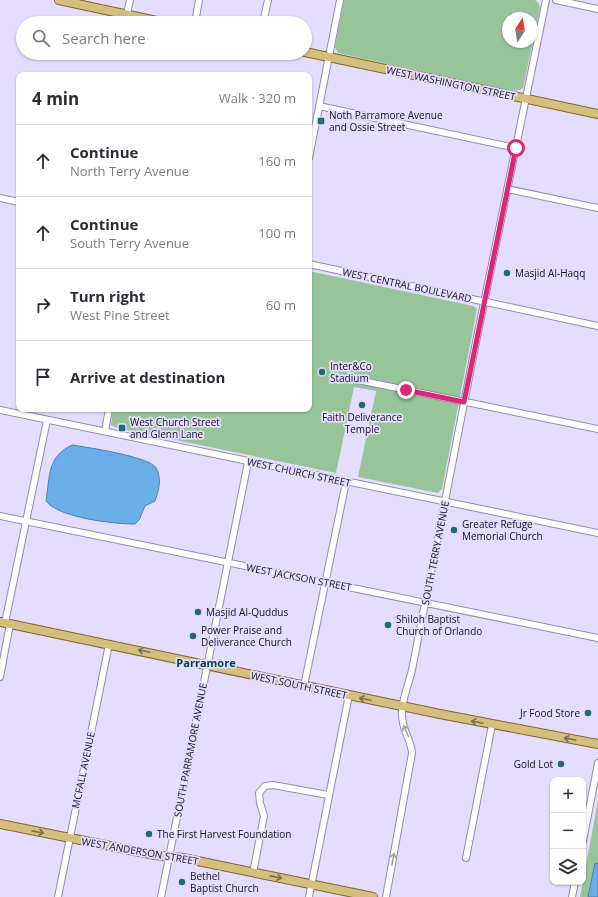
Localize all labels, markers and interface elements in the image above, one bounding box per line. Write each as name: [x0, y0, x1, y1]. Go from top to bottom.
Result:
north arrow: [502, 12, 538, 48]
search box: [16, 16, 312, 60]
icon: search: [30, 27, 52, 49]
text: Search here: [62, 28, 146, 48]
street label: WEST WASHINGTON STREET: [385, 62, 517, 104]
text: 4 min: [32, 87, 79, 110]
text: Walk · 320 m: [219, 89, 296, 107]
place label: Noth Parramore Avenue and Ossie Street: [329, 108, 443, 134]
marker: Noth Parramore Avenue and Ossie Street: [316, 116, 326, 126]
route start: [507, 139, 525, 157]
text: Continue: [70, 142, 138, 162]
icon: ahead: [32, 150, 54, 172]
text: 160 m: [258, 152, 296, 170]
text: North Terry Avenue: [70, 162, 189, 180]
text: Continue: [70, 214, 138, 234]
icon: ahead: [32, 222, 54, 244]
text: 100 m: [258, 224, 296, 242]
text: South Terry Avenue: [70, 234, 189, 252]
street label: WEST CENTRAL BOULEVARD: [341, 264, 473, 306]
place label: Masjid Al-Haqq: [515, 266, 585, 280]
marker: Masjid Al-Haqq: [502, 268, 512, 278]
text: Turn right: [70, 286, 145, 306]
icon: right: [32, 294, 54, 316]
text: 60 m: [266, 296, 296, 314]
text: West Pine Street: [70, 306, 170, 324]
place label: Inter&Co Stadium: [330, 359, 372, 385]
icon: arrive: [32, 366, 54, 388]
text: Arrive at destination: [70, 367, 225, 387]
marker: Inter&Co Stadium: [317, 367, 327, 377]
route end: [397, 381, 415, 399]
marker: Faith Deliverance Temple: [357, 400, 367, 410]
place label: Faith Deliverance Temple: [322, 410, 403, 436]
place label: West Church Street and Glenn Lane: [130, 415, 220, 441]
marker: West Church Street and Glenn Lane: [117, 423, 127, 433]
street label: WEST CHURCH STREET: [246, 454, 353, 490]
street label: SOUTH TERRY AVENUE: [418, 500, 452, 606]
place label: Greater Refuge Memorial Church: [462, 517, 543, 543]
marker: Greater Refuge Memorial Church: [449, 525, 459, 535]
street label: WEST JACKSON STREET: [245, 560, 353, 594]
place label: Masjid Al-Quddus: [206, 605, 288, 619]
marker: Masjid Al-Quddus: [193, 607, 203, 617]
place label: Shiloh Baptist Church of Orlando: [396, 612, 482, 638]
marker: Shiloh Baptist Church of Orlando: [383, 620, 393, 630]
place label: Power Praise and Deliverance Church: [201, 623, 292, 649]
marker: Power Praise and Deliverance Church: [188, 631, 198, 641]
one-way arrow: [138, 647, 151, 655]
district label: Parramore: [176, 655, 236, 670]
street label: WEST SOUTH STREET: [250, 668, 349, 702]
street label: SOUTH PARRAMORE AVENUE: [170, 682, 210, 818]
one-way arrow: [359, 694, 372, 702]
place label: Jr Food Store: [519, 706, 580, 720]
marker: Jr Food Store: [583, 708, 593, 718]
one-way arrow: [471, 717, 484, 725]
one-way arrow: [402, 726, 409, 738]
street label: MCFALL AVENUE: [68, 730, 98, 810]
one-way arrow: [564, 735, 577, 743]
place label: Gold Lot: [514, 757, 553, 771]
marker: Gold Lot: [556, 759, 566, 769]
map controls: [550, 777, 586, 885]
button: +: [550, 777, 586, 813]
button: −: [550, 813, 586, 849]
place label: The First Harvest Foundation: [157, 827, 291, 841]
one-way arrow: [31, 828, 44, 836]
marker: The First Harvest Foundation: [144, 829, 154, 839]
street label: WEST ANDERSON STREET: [80, 834, 200, 868]
button: layers: [550, 849, 586, 885]
one-way arrow: [389, 853, 397, 866]
place label: Bethel Baptist Church: [190, 869, 259, 895]
one-way arrow: [269, 874, 282, 882]
marker: Bethel Baptist Church: [177, 877, 187, 887]

